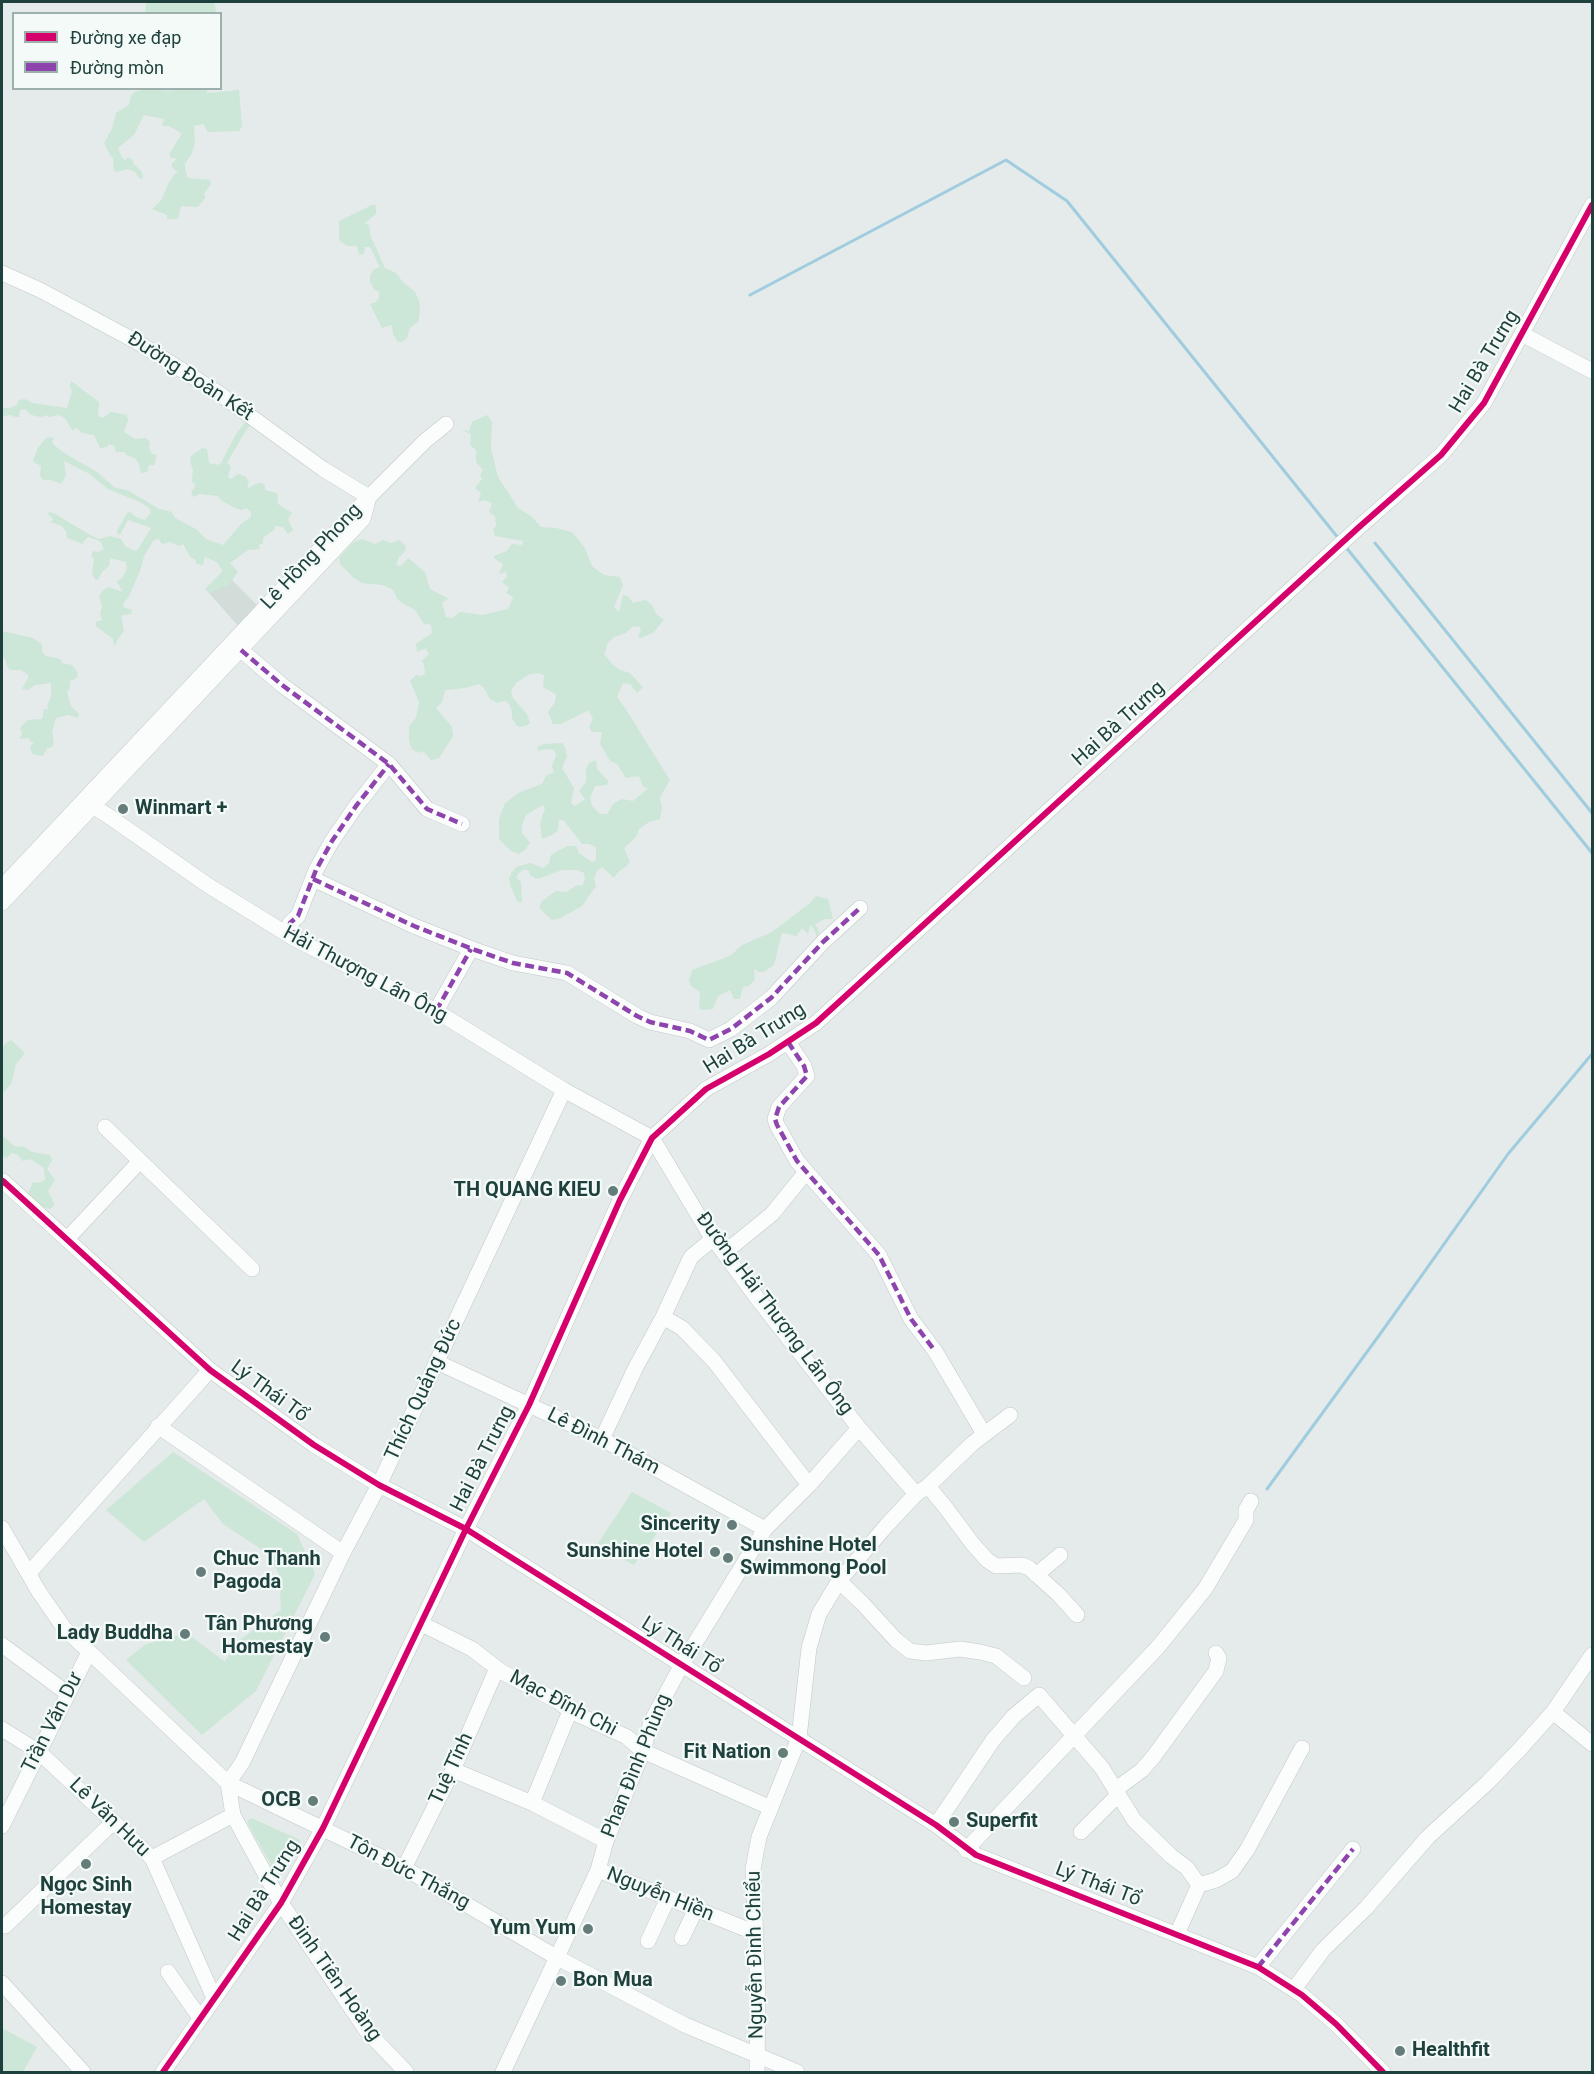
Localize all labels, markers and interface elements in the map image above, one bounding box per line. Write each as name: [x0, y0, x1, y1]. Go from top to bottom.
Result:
legend: [12, 12, 222, 90]
text: Đường xe đạp: [70, 27, 181, 48]
text: Đường mòn: [70, 57, 164, 78]
street label: Hai Bà Trưng: [1445, 306, 1525, 418]
street label: Đường Đoàn Kết: [122, 327, 258, 427]
street label: Lê Hồng Phong: [257, 499, 367, 615]
street label: Hai Bà Trưng: [1068, 676, 1170, 772]
place label: Winmart +: [135, 797, 227, 821]
marker: Winmart +: [116, 802, 130, 816]
street label: Hải Thượng Lãn Ông: [279, 922, 451, 1028]
street label: Hai Bà Trưng: [699, 998, 811, 1080]
place label: TH QUANG KIEU: [454, 1179, 601, 1203]
marker: TH QUANG KIEU: [606, 1184, 620, 1198]
street label: Đường Hải Thượng Lãn Ông: [690, 1208, 858, 1420]
street label: Thích Quảng Đức: [381, 1315, 467, 1465]
street label: Lý Thái Tổ: [226, 1356, 312, 1428]
street label: Hai Bà Trưng: [446, 1402, 520, 1516]
street label: Lê Đình Thám: [543, 1403, 663, 1481]
place label: Sincerity: [641, 1513, 720, 1537]
marker: Sincerity: [725, 1518, 739, 1532]
place label: Sunshine Hotel Swimmong Pool: [740, 1534, 886, 1581]
place label: Sunshine Hotel: [566, 1540, 703, 1564]
marker: Sunshine Hotel: [708, 1545, 722, 1559]
place label: Chuc Thanh Pagoda: [213, 1548, 321, 1595]
marker: Sunshine Hotel Swimmong Pool: [721, 1551, 735, 1565]
marker: Chuc Thanh Pagoda: [194, 1565, 208, 1579]
street label: Lý Thái Tổ: [637, 1612, 725, 1680]
place label: Tân Phương Homestay: [205, 1613, 313, 1660]
place label: Lady Buddha: [57, 1622, 173, 1646]
marker: Lady Buddha: [178, 1627, 192, 1641]
marker: Tân Phương Homestay: [318, 1630, 332, 1644]
street label: Mạc Đĩnh Chi: [505, 1666, 621, 1742]
street label: Trần Văn Dư: [18, 1669, 88, 1777]
street label: Phan Đình Phùng: [597, 1691, 677, 1841]
street label: Tuệ Tĩnh: [425, 1729, 479, 1809]
place label: Fit Nation: [684, 1741, 771, 1765]
marker: Fit Nation: [776, 1746, 790, 1760]
street label: Lê Văn Hưu: [64, 1774, 154, 1862]
place label: OCB: [261, 1789, 301, 1813]
marker: OCB: [306, 1794, 320, 1808]
place label: Superfit: [966, 1810, 1038, 1834]
marker: Superfit: [947, 1815, 961, 1829]
street label: Tôn Đức Thắng: [342, 1831, 474, 1915]
street label: Hai Bà Trưng: [224, 1835, 306, 1947]
marker: Ngọc Sinh Homestay: [79, 1857, 93, 1871]
street label: Lý Thái Tổ: [1052, 1858, 1144, 1912]
street label: Nguyễn Hiền: [603, 1863, 717, 1927]
street label: Nguyễn Đình Chiểu: [743, 1871, 769, 2039]
place label: Ngọc Sinh Homestay: [40, 1874, 132, 1921]
street label: Đinh Tiên Hoàng: [282, 1912, 386, 2046]
place label: Yum Yum: [490, 1917, 576, 1941]
marker: Yum Yum: [581, 1922, 595, 1936]
place label: Bon Mua: [573, 1969, 653, 1993]
marker: Bon Mua: [554, 1974, 568, 1988]
place label: Healthfit: [1412, 2039, 1490, 2063]
marker: Healthfit: [1393, 2044, 1407, 2058]

